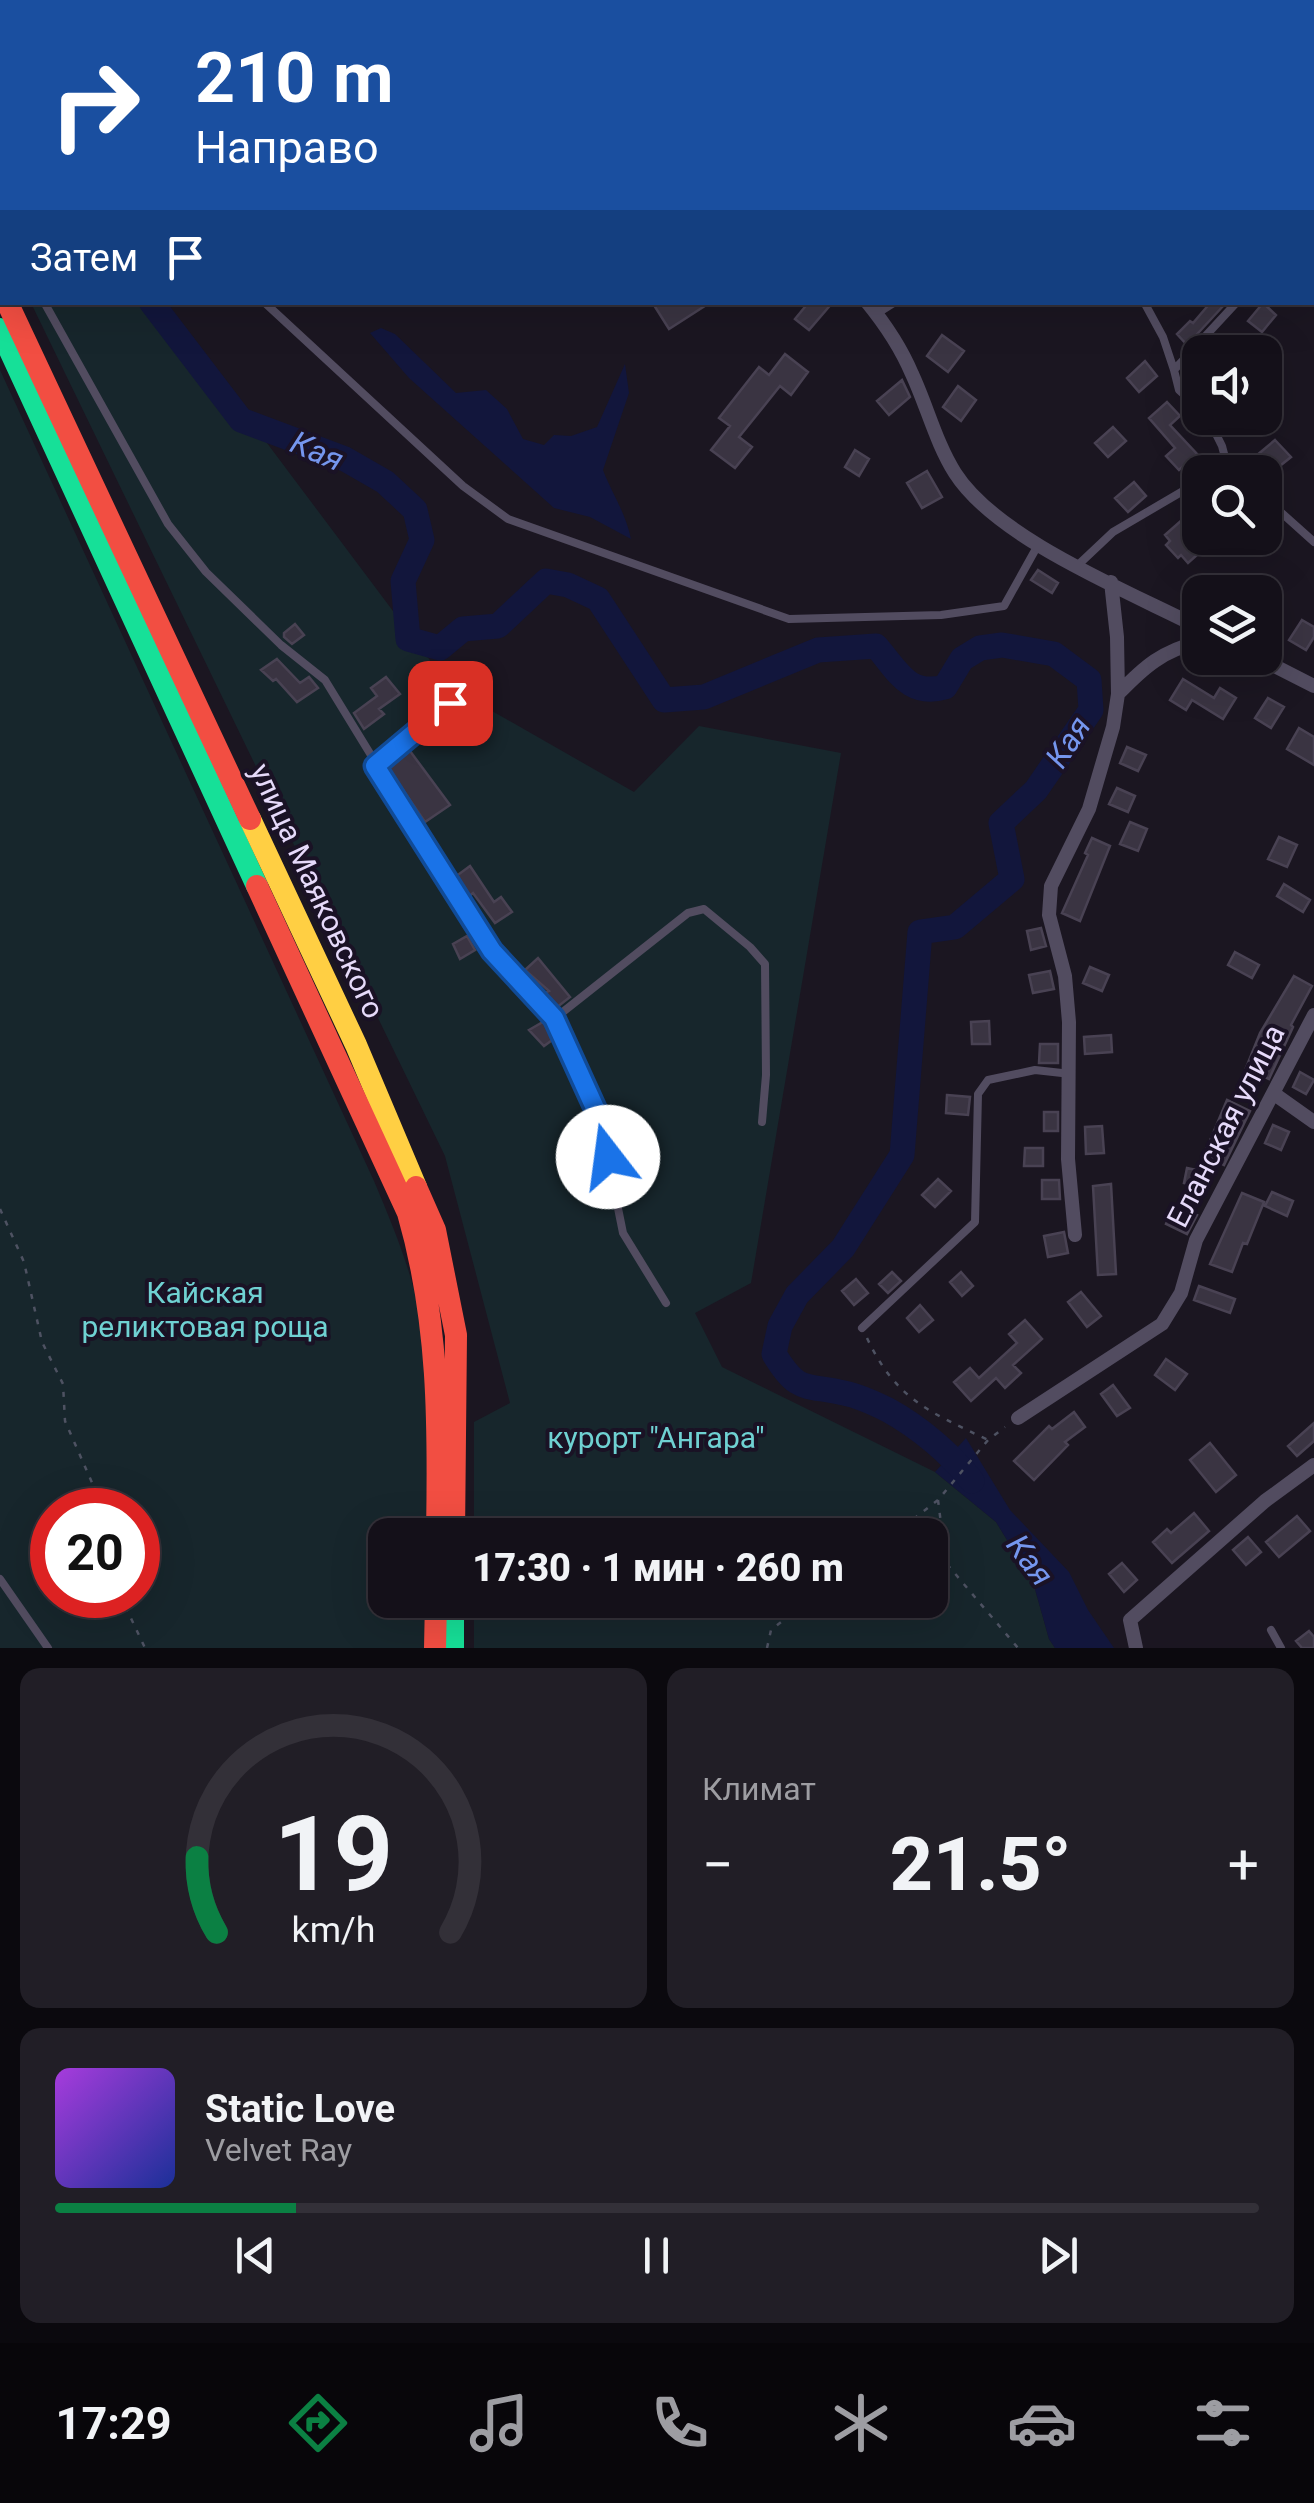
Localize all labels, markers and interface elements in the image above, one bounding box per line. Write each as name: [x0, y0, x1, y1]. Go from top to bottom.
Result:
text: 210 m: [195, 37, 394, 119]
icon: right: [30, 40, 160, 170]
text: Направо: [195, 121, 379, 174]
icon: arrive: [158, 230, 213, 285]
text: Затем: [30, 236, 138, 280]
map controls: [1182, 335, 1282, 675]
button: sound: [1182, 335, 1282, 435]
water label: Кая: [285, 423, 349, 479]
button: search: [1182, 455, 1282, 555]
button: layers: [1182, 575, 1282, 675]
pin: [408, 661, 493, 746]
icon: arrive: [423, 676, 478, 731]
water label: Кая: [1037, 709, 1099, 775]
street label: улица Маяковского: [243, 758, 392, 1024]
street label: Еланская улица: [1159, 1019, 1292, 1233]
position arrow: [556, 1105, 660, 1209]
park label: Кайская реликтовая роща: [81, 1275, 329, 1344]
park label: курорт "Ангара": [547, 1420, 765, 1455]
speed limit sign: 20: [30, 1488, 160, 1618]
water label: Кая: [999, 1527, 1061, 1593]
text: 17:30 · 1 мин · 260 m: [472, 1546, 844, 1590]
text: Климат: [702, 1770, 816, 1808]
text: 19: [274, 1794, 393, 1915]
text: 21.5°: [890, 1820, 1071, 1908]
text: −: [702, 1833, 733, 1897]
text: +: [1228, 1833, 1259, 1897]
text: km/h: [292, 1909, 375, 1951]
text: Static Love: [205, 2087, 395, 2131]
text: Velvet Ray: [205, 2131, 352, 2169]
icon: previous: [228, 2228, 283, 2283]
icon: pause: [629, 2228, 684, 2283]
icon: next: [1031, 2228, 1086, 2283]
icon: directions: [283, 2388, 353, 2458]
icon: music: [464, 2388, 534, 2458]
icon: phone: [645, 2388, 715, 2458]
icon: climate: [826, 2388, 896, 2458]
icon: car: [1007, 2388, 1077, 2458]
icon: filters: [1188, 2388, 1258, 2458]
text: 17:29: [56, 2397, 172, 2450]

